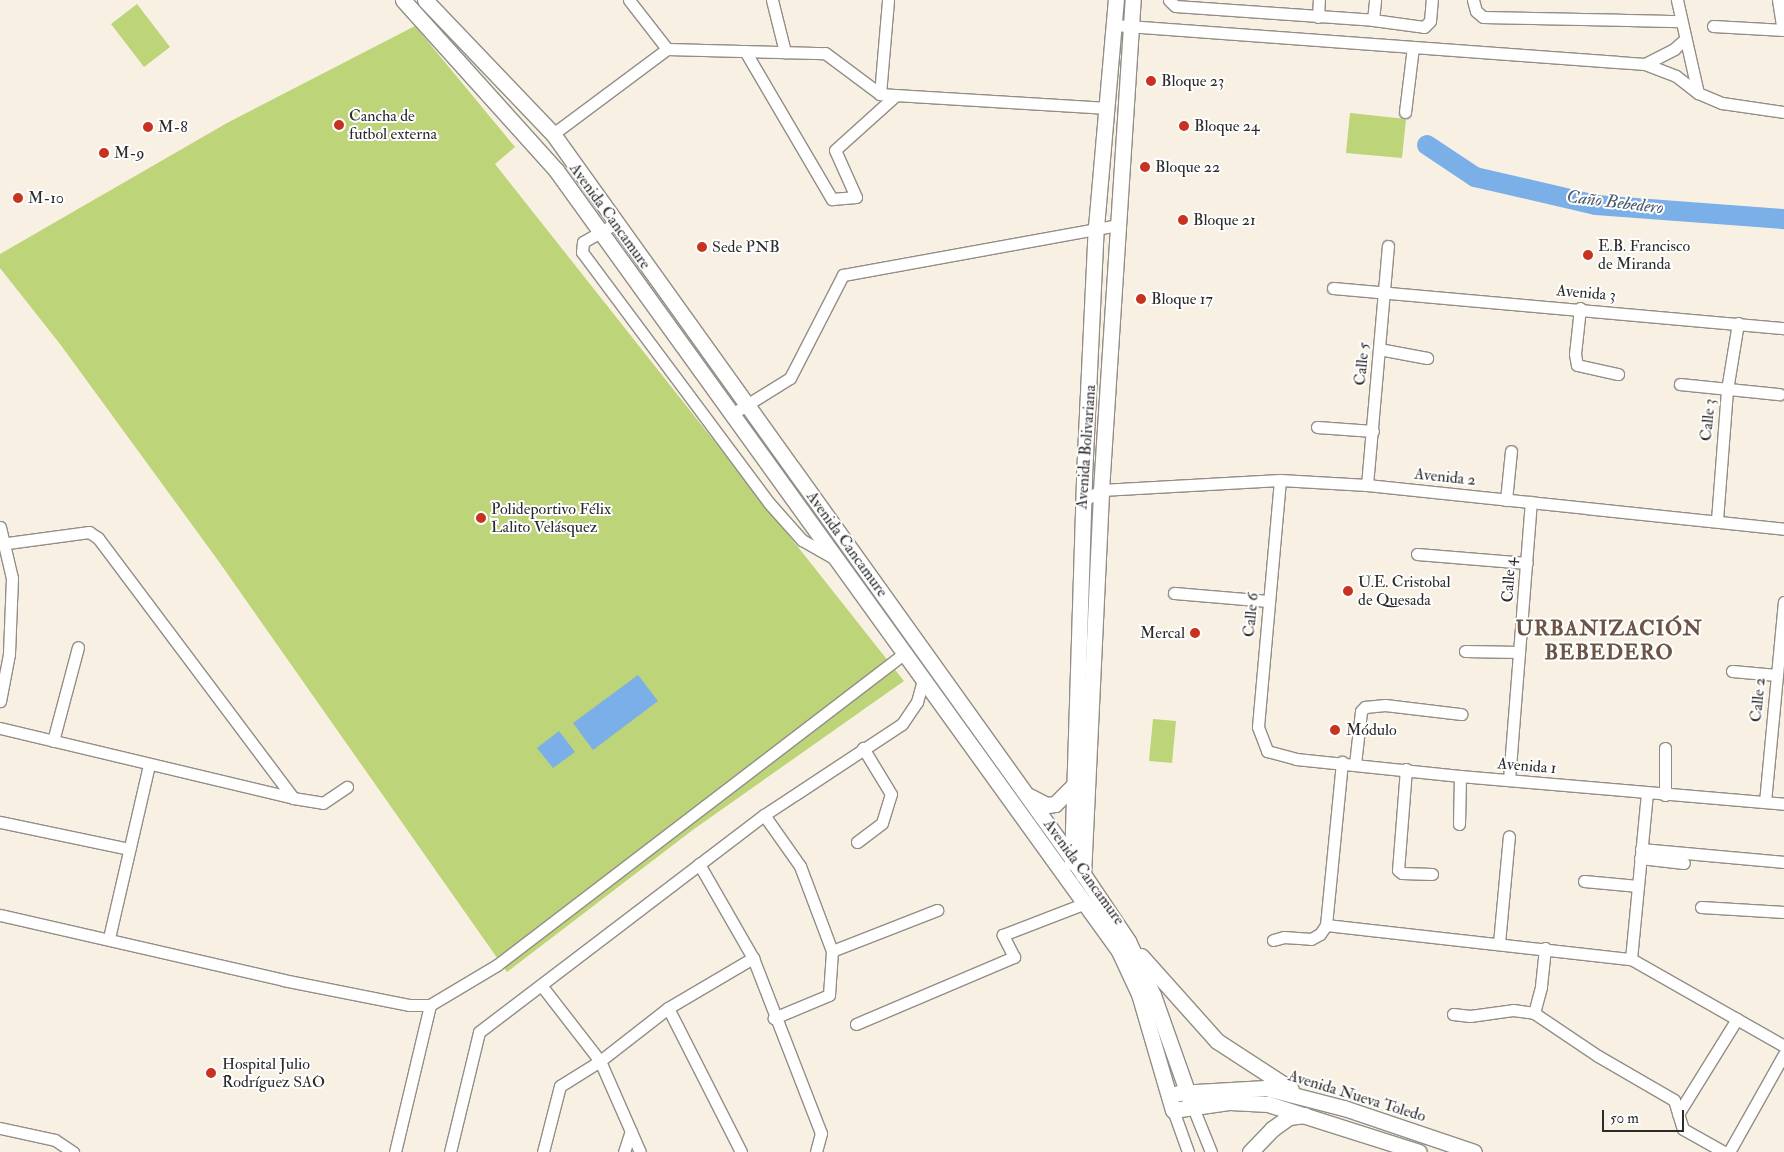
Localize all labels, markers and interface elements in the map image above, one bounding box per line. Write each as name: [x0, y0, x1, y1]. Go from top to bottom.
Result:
place label: Bloque 23: [1161, 71, 1224, 91]
marker: Bloque 23: [1145, 75, 1157, 87]
place label: Cancha de futbol externa: [349, 106, 437, 144]
place label: Bloque 24: [1194, 116, 1260, 136]
place label: M-8: [158, 117, 188, 137]
marker: Cancha de futbol externa: [333, 119, 345, 131]
marker: Bloque 24: [1178, 120, 1190, 132]
marker: M-8: [142, 121, 154, 133]
place label: M-9: [114, 143, 144, 163]
marker: M-9: [98, 147, 110, 159]
place label: Bloque 22: [1155, 157, 1220, 177]
street label: Avenida Cancamure: [565, 159, 655, 273]
marker: Bloque 22: [1139, 161, 1151, 173]
water label: Caño Bebedero: [1565, 186, 1665, 220]
place label: M-10: [28, 188, 64, 208]
marker: M-10: [12, 192, 24, 204]
place label: Bloque 21: [1193, 210, 1256, 230]
marker: Bloque 21: [1177, 214, 1189, 226]
place label: E.B. Francisco de Miranda: [1598, 236, 1690, 274]
place label: Sede PNB: [712, 237, 780, 257]
marker: Sede PNB: [696, 241, 708, 253]
marker: E.B. Francisco de Miranda: [1582, 249, 1594, 261]
street label: Avenida 3: [1555, 281, 1617, 305]
place label: Bloque 17: [1151, 289, 1213, 309]
marker: Bloque 17: [1135, 293, 1147, 305]
street label: Calle 5: [1351, 342, 1373, 386]
street label: Avenida Bolivariana: [1072, 384, 1100, 510]
street label: Calle 3: [1697, 398, 1719, 442]
street label: Avenida 2: [1413, 464, 1477, 490]
street label: Avenida Cancamure: [802, 487, 892, 601]
place label: Polideportivo Félix Lalito Velásquez: [491, 499, 611, 537]
marker: Polideportivo Félix Lalito Velásquez: [475, 512, 487, 524]
street label: Calle 4: [1498, 557, 1520, 603]
place label: U.E. Cristobal de Quesada: [1358, 572, 1450, 610]
marker: U.E. Cristobal de Quesada: [1342, 585, 1354, 597]
street label: Calle 6: [1239, 592, 1263, 638]
district label: URBANIZACIÓN BEBEDERO: [1514, 616, 1704, 666]
place label: Mercal: [1140, 623, 1185, 643]
marker: Mercal: [1189, 627, 1201, 639]
street label: Calle 2: [1746, 677, 1770, 723]
place label: Módulo: [1346, 720, 1397, 740]
marker: Módulo: [1328, 723, 1342, 737]
street label: Avenida 1: [1497, 754, 1557, 778]
street label: Avenida Cancamure: [1039, 815, 1129, 929]
place label: Hospital Julio Rodríguez SAO: [222, 1054, 325, 1092]
marker: Hospital Julio Rodríguez SAO: [204, 1066, 218, 1080]
street label: Avenida Nueva Toledo: [1286, 1066, 1428, 1126]
scale bar: [1604, 1100, 1686, 1132]
text: 50 m: [1610, 1109, 1639, 1128]

